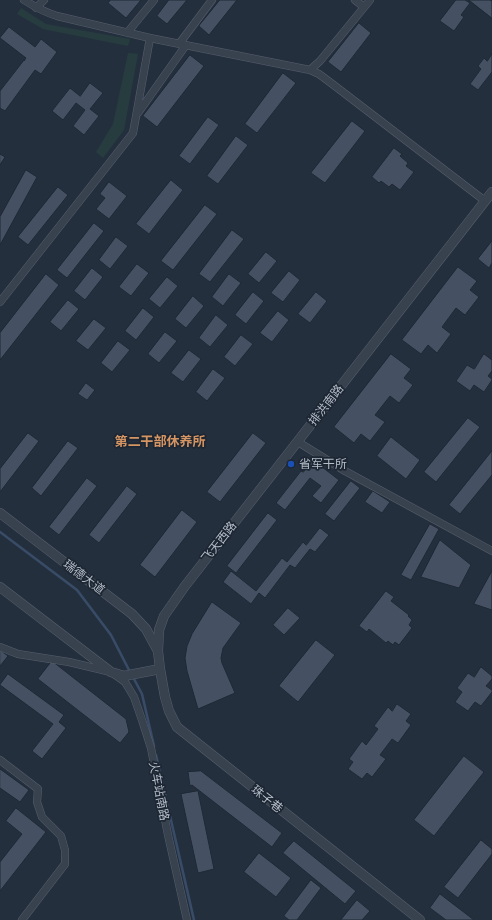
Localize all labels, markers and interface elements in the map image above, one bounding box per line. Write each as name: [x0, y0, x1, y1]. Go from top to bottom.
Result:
street label: 排洪南路: [306, 382, 346, 428]
district label: 第二干部休养所: [115, 434, 205, 450]
place label: 省军干所: [299, 457, 347, 471]
marker: 省军干所: [286, 459, 296, 469]
street label: 飞天西路: [199, 519, 239, 565]
street label: 瑞德大道: [60, 557, 108, 597]
street label: 火车站南路: [146, 760, 172, 822]
street label: 珠子巷: [248, 782, 286, 816]

